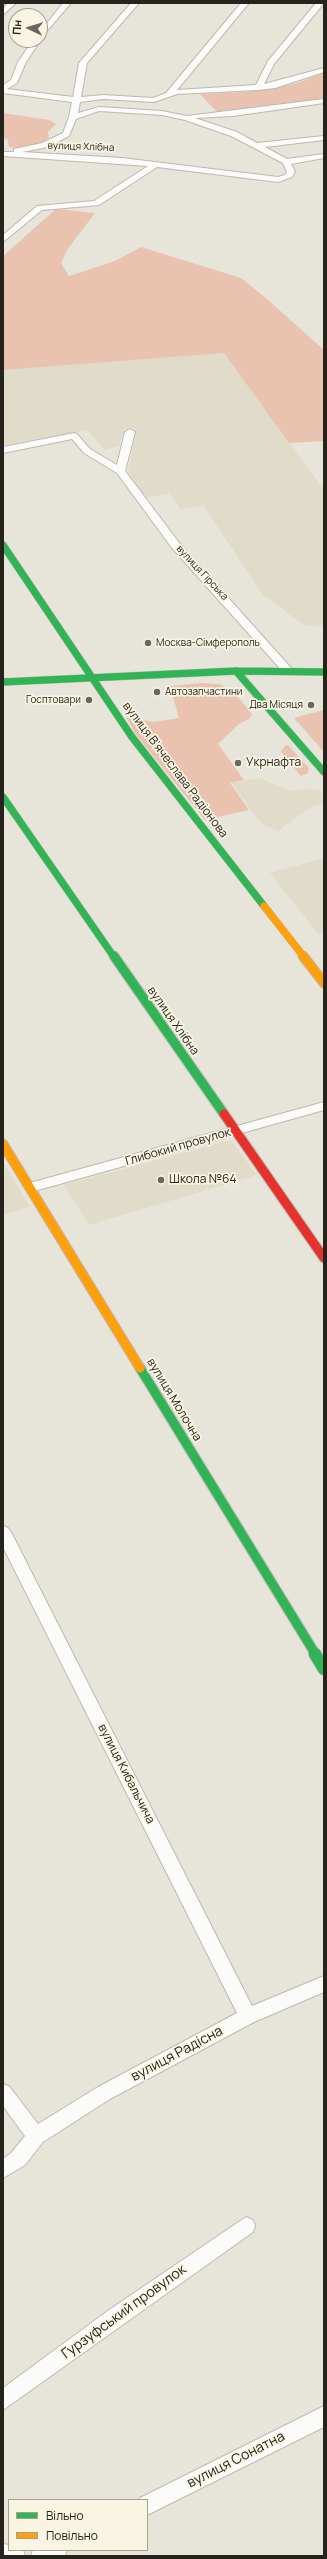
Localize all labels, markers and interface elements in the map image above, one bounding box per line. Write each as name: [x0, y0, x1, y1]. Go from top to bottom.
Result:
north arrow: [8, 8, 48, 48]
text: Пн: [9, 19, 25, 35]
street label: вулиця Хлібна: [47, 140, 115, 154]
street label: вулиця Гірська: [174, 543, 230, 603]
place label: Москва-Сімферополь: [156, 637, 260, 649]
marker: Москва-Сімферополь: [143, 638, 153, 648]
place label: Автозапчастини: [165, 686, 243, 698]
marker: Автозапчастини: [152, 687, 162, 697]
place label: Госптовари: [26, 694, 81, 706]
marker: Госптовари: [84, 695, 94, 705]
street label: вулиця В'ячеслава Радіонова: [119, 699, 231, 841]
place label: Два Місяця: [249, 699, 303, 711]
marker: Два Місяця: [306, 700, 316, 710]
place label: Укрнафта: [246, 756, 301, 770]
marker: Укрнафта: [233, 758, 243, 768]
street label: вулиця Хлібна: [144, 984, 202, 1058]
street label: Глибокий провулок: [124, 1125, 232, 1169]
place label: Школа №64: [169, 1173, 237, 1187]
marker: Школа №64: [156, 1175, 166, 1185]
street label: вулиця Молочна: [144, 1356, 204, 1444]
street label: вулиця Кибальчича: [95, 1722, 157, 1826]
street label: вулиця Радісна: [128, 2023, 226, 2085]
street label: Гурзуфський провулок: [59, 2261, 189, 2363]
street label: вулиця Сонатна: [184, 2428, 288, 2492]
legend: [8, 2499, 148, 2551]
text: Вільно: [46, 2507, 84, 2524]
text: Повільно: [46, 2527, 98, 2544]

